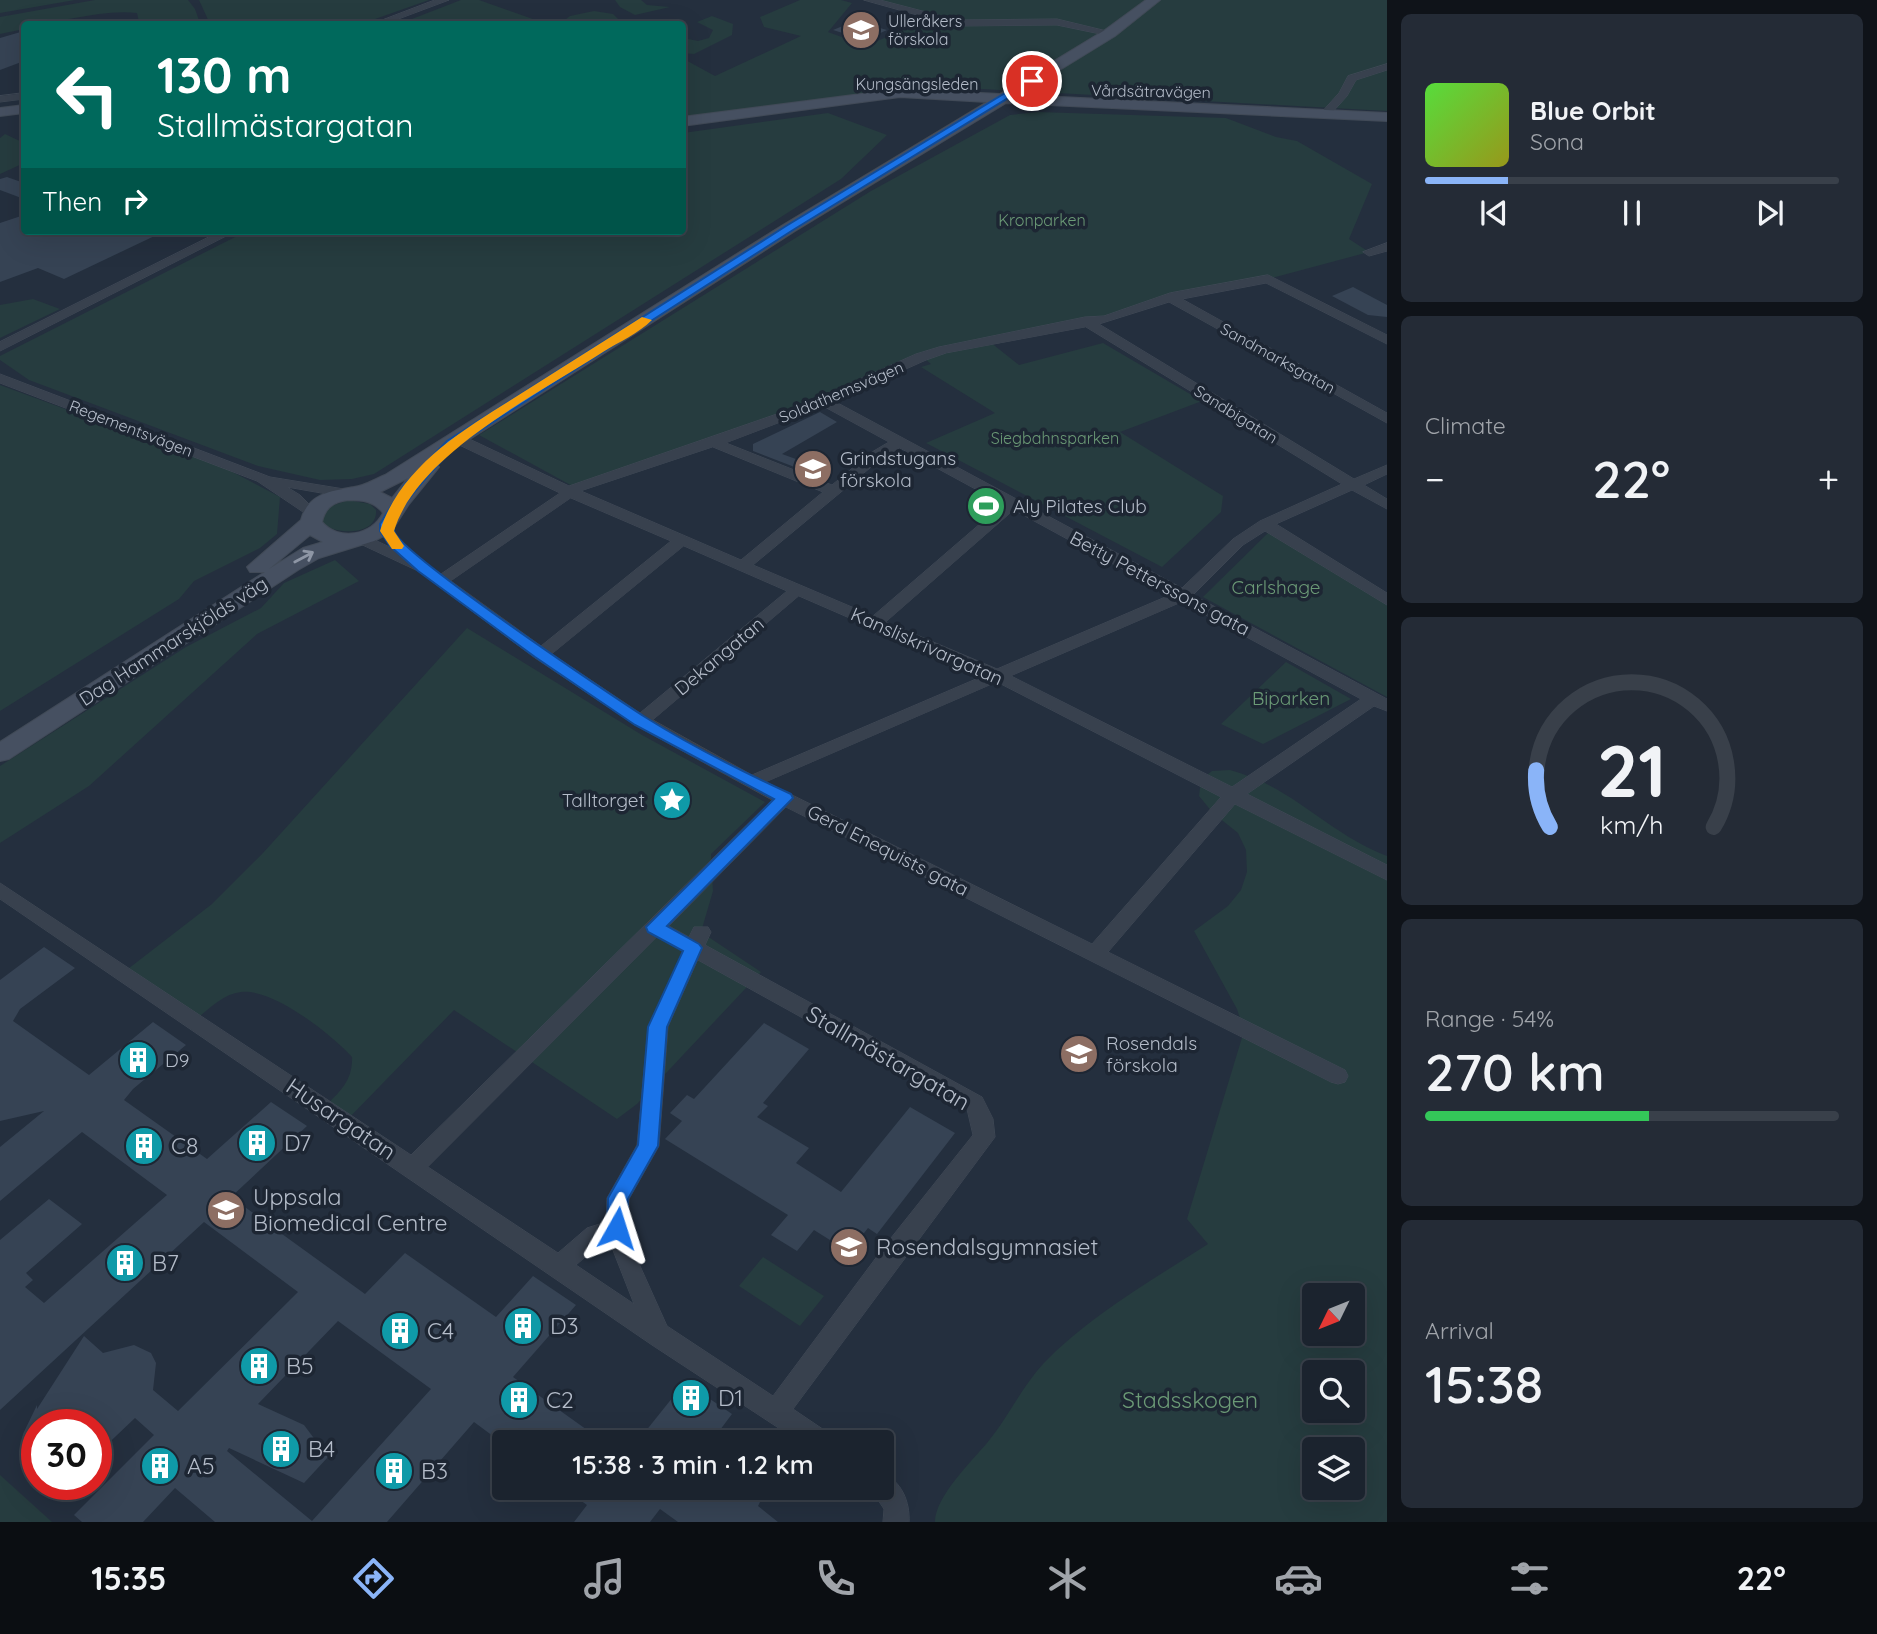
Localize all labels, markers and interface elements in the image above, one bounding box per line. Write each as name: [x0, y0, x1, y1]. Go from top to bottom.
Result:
school or university icon: Ulleråkers förskola: [840, 9, 882, 51]
place label: Ulleråkers förskola: [888, 11, 962, 49]
text: 130 m: [157, 44, 291, 105]
icon: left: [42, 49, 133, 140]
pin: [1002, 51, 1062, 111]
icon: arrive: [1013, 62, 1051, 100]
street label: Kungsängsleden: [855, 74, 979, 94]
street label: Vårdsätravägen: [1091, 80, 1211, 102]
text: Blue Orbit: [1530, 94, 1656, 127]
text: Stallmästargatan: [157, 105, 414, 145]
text: Sona: [1530, 127, 1584, 156]
icon: right: [116, 182, 154, 220]
text: Then: [42, 185, 102, 218]
icon: previous: [1475, 194, 1513, 232]
icon: pause: [1613, 194, 1651, 232]
icon: next: [1751, 194, 1789, 232]
park label: Kronparken: [998, 210, 1086, 230]
street label: Sandmarksgatan: [1217, 318, 1339, 398]
street label: Soldathemsvägen: [776, 357, 906, 427]
street label: Sandbigatan: [1191, 380, 1281, 448]
street label: Regementsvägen: [66, 395, 196, 461]
text: Climate: [1425, 411, 1506, 440]
park label: Siegbahnsparken: [991, 428, 1119, 448]
place label: Grindstugans förskola: [840, 446, 956, 492]
text: 22°: [1592, 446, 1670, 511]
school or university icon: Grindstugans förskola: [792, 448, 834, 490]
text: −: [1425, 455, 1445, 503]
text: +: [1818, 455, 1839, 503]
sports icon: Aly Pilates Club: [965, 485, 1007, 527]
place label: Aly Pilates Club: [1013, 494, 1147, 518]
street label: Betty Petterssons gata: [1066, 525, 1254, 641]
one-way arrow: [294, 550, 314, 564]
street label: Dag Hammarskjölds väg: [74, 571, 272, 711]
park label: Carlshage: [1231, 575, 1321, 599]
street label: Kansliskrivargatan: [847, 602, 1007, 690]
street label: Dekangatan: [669, 612, 769, 700]
park label: Biparken: [1252, 686, 1330, 710]
text: 21: [1597, 724, 1667, 815]
place icon: Talltorget: [651, 779, 693, 821]
place label: Talltorget: [562, 788, 645, 812]
street label: Gerd Enequists gata: [803, 799, 973, 901]
text: km/h: [1600, 809, 1664, 840]
street label: Stallmästargatan: [801, 999, 975, 1116]
text: Range · 54%: [1425, 1004, 1554, 1033]
place label: Rosendals förskola: [1106, 1031, 1197, 1077]
school or university icon: Rosendals förskola: [1058, 1033, 1100, 1075]
building icon: D9: [117, 1039, 159, 1081]
text: 270 km: [1425, 1039, 1605, 1104]
place label: D9: [165, 1048, 189, 1072]
street label: Husargatan: [281, 1071, 402, 1166]
building icon: D7: [236, 1122, 278, 1164]
building icon: C8: [123, 1125, 165, 1167]
place label: D7: [284, 1128, 311, 1157]
place label: C8: [171, 1131, 198, 1160]
place label: Uppsala Biomedical Centre: [253, 1182, 448, 1237]
school or university icon: Uppsala Biomedical Centre: [205, 1189, 247, 1231]
position arrow: [580, 1191, 654, 1265]
school or university icon: Rosendalsgymnasiet: [828, 1226, 870, 1268]
place label: Rosendalsgymnasiet: [876, 1232, 1099, 1261]
building icon: B7: [104, 1242, 146, 1284]
place label: B7: [152, 1248, 179, 1277]
north arrow: [1302, 1283, 1365, 1346]
map controls: [1302, 1283, 1365, 1500]
building icon: D3: [502, 1305, 544, 1347]
building icon: C4: [379, 1310, 421, 1352]
place label: D3: [550, 1311, 579, 1340]
place label: C4: [427, 1316, 454, 1345]
text: Arrival: [1425, 1316, 1494, 1345]
building icon: B5: [238, 1345, 280, 1387]
place label: B5: [286, 1351, 314, 1380]
text: 15:38: [1425, 1351, 1543, 1416]
button: search: [1302, 1360, 1365, 1423]
building icon: D1: [670, 1377, 712, 1419]
building icon: C2: [498, 1379, 540, 1421]
place label: D1: [718, 1383, 743, 1412]
place label: C2: [546, 1385, 574, 1414]
park label: Stadsskogen: [1122, 1385, 1258, 1414]
speed limit sign: 30: [21, 1409, 112, 1500]
building icon: B4: [260, 1428, 302, 1470]
place label: B4: [308, 1434, 335, 1463]
button: layers: [1302, 1437, 1365, 1500]
building icon: A5: [139, 1445, 181, 1487]
text: 15:38 · 3 min · 1.2 km: [572, 1448, 814, 1481]
building icon: B3: [373, 1450, 415, 1492]
place label: A5: [187, 1451, 214, 1480]
place label: B3: [421, 1456, 448, 1485]
icon: directions: [349, 1554, 398, 1603]
icon: music: [580, 1554, 629, 1603]
icon: phone: [811, 1554, 860, 1603]
icon: climate: [1043, 1554, 1092, 1603]
icon: car: [1274, 1554, 1323, 1603]
icon: filters: [1505, 1554, 1554, 1603]
text: 15:35: [91, 1558, 166, 1598]
text: 22°: [1737, 1558, 1786, 1598]

